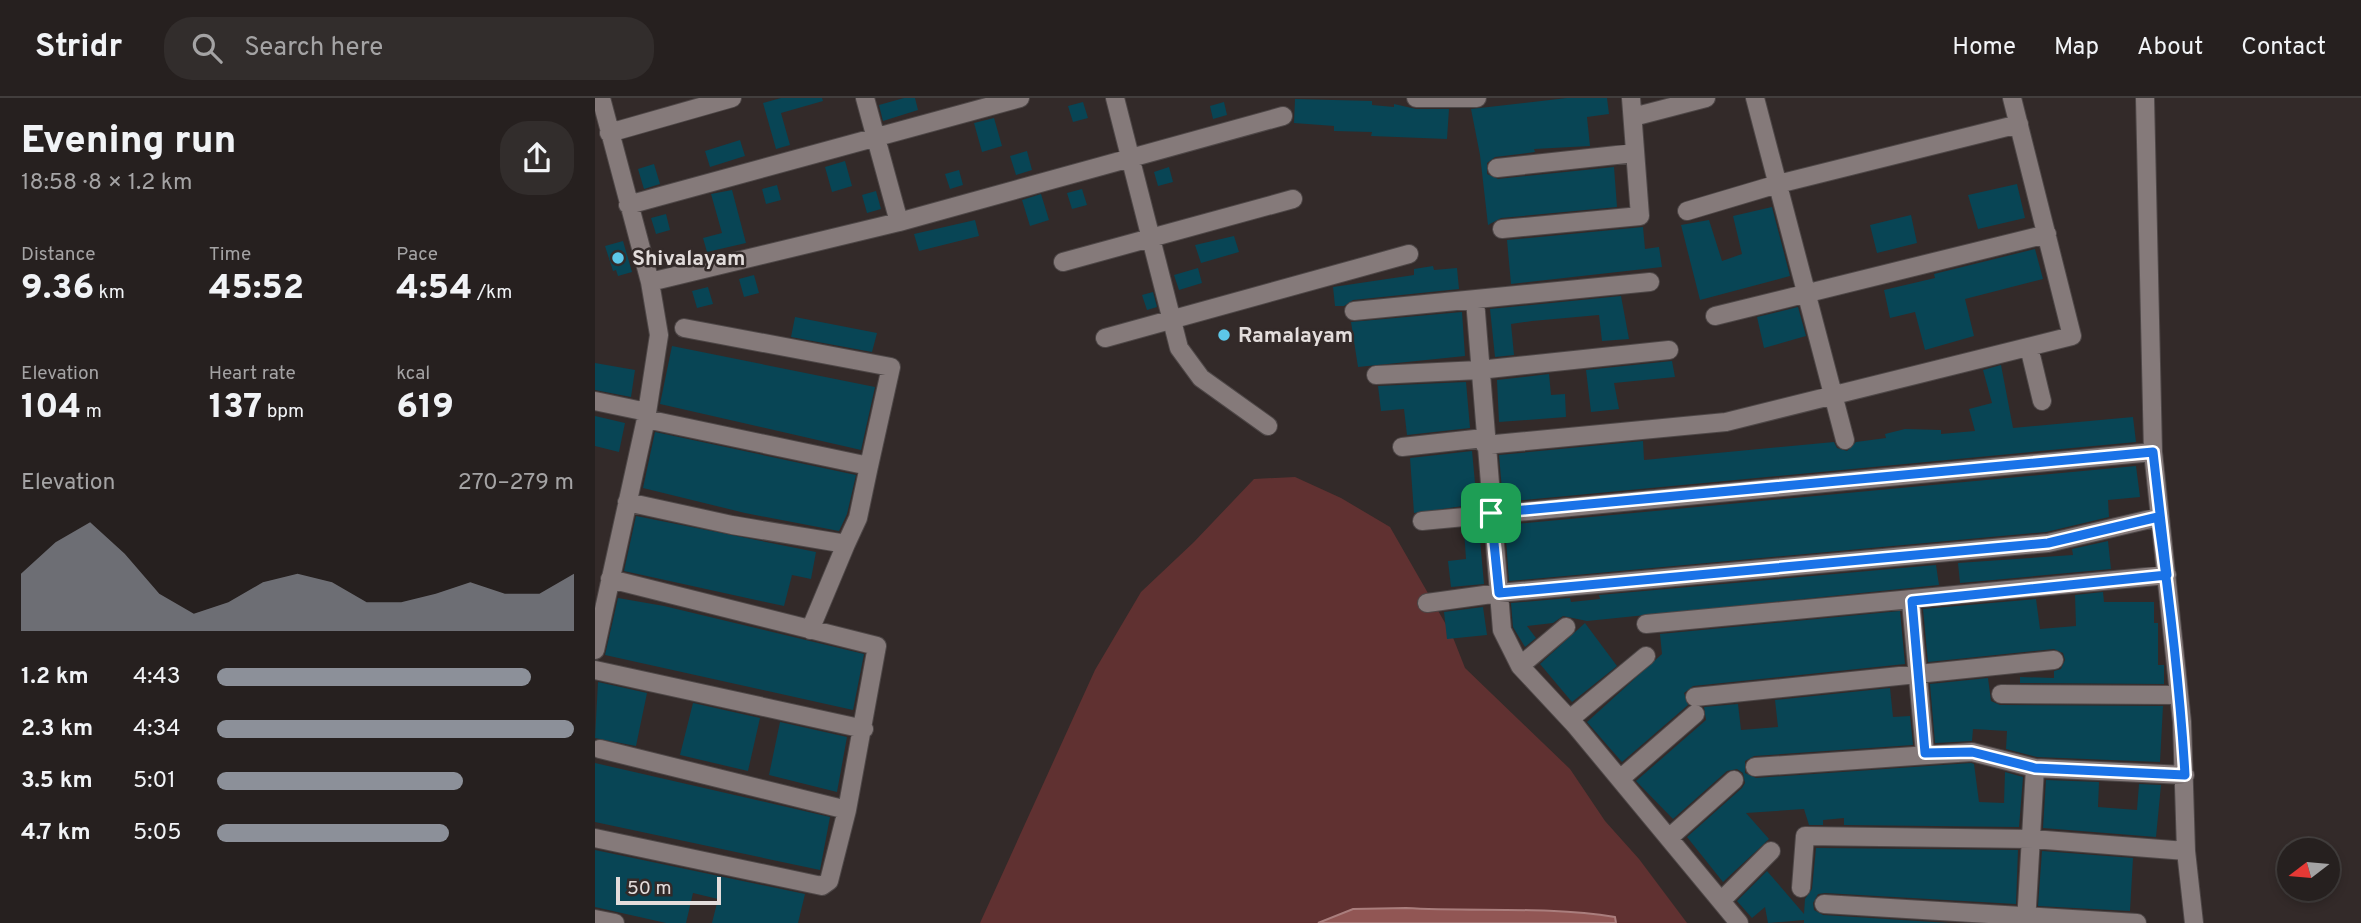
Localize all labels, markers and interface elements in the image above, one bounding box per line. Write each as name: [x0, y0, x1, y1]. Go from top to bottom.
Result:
search box: [164, 17, 654, 80]
text: Stridr: [35, 27, 122, 69]
icon: search: [188, 29, 226, 67]
text: Search here: [244, 32, 383, 65]
text: Home: [1952, 33, 2016, 63]
text: Map: [2054, 33, 2099, 63]
text: About: [2137, 33, 2203, 63]
text: Contact: [2241, 33, 2326, 63]
text: Evening run: [21, 118, 236, 167]
button: share: [500, 121, 574, 195]
text: 18:58 · 8 × 1.2 km: [21, 169, 193, 198]
text: Distance: [21, 243, 96, 267]
text: Time: [209, 243, 251, 267]
text: Pace: [396, 243, 438, 267]
place label: Shivalayam: [632, 246, 745, 273]
marker: Shivalayam: [610, 250, 626, 266]
text: 9.36: [21, 267, 94, 311]
text: 45:52: [209, 267, 304, 311]
text: 4:54: [396, 267, 473, 311]
text: km: [94, 281, 125, 305]
text: /km: [473, 281, 512, 305]
place label: Ramalayam: [1238, 323, 1353, 350]
marker: Ramalayam: [1216, 327, 1232, 343]
text: Elevation: [21, 362, 99, 386]
text: Heart rate: [209, 362, 296, 386]
text: kcal: [396, 362, 430, 386]
text: 104: [21, 386, 81, 430]
text: 137: [209, 386, 262, 430]
text: 619: [396, 386, 454, 430]
text: m: [81, 400, 102, 424]
text: bpm: [262, 400, 304, 424]
text: Elevation: [21, 469, 116, 498]
text: 270–279 m: [458, 469, 574, 498]
pin: [1461, 483, 1521, 543]
icon: arrive: [1472, 494, 1510, 532]
text: 1.2 km: [21, 663, 89, 692]
text: 4:43: [133, 663, 181, 692]
text: 2.3 km: [21, 715, 93, 744]
text: 4:34: [133, 715, 181, 744]
text: 3.5 km: [21, 767, 93, 796]
text: 5:01: [133, 767, 176, 796]
text: 4.7 km: [21, 819, 91, 848]
text: 5:05: [133, 819, 182, 848]
north arrow: [2277, 838, 2340, 901]
map controls: [2277, 838, 2340, 901]
scale bar: [616, 874, 721, 906]
text: 50 m: [627, 877, 672, 901]

